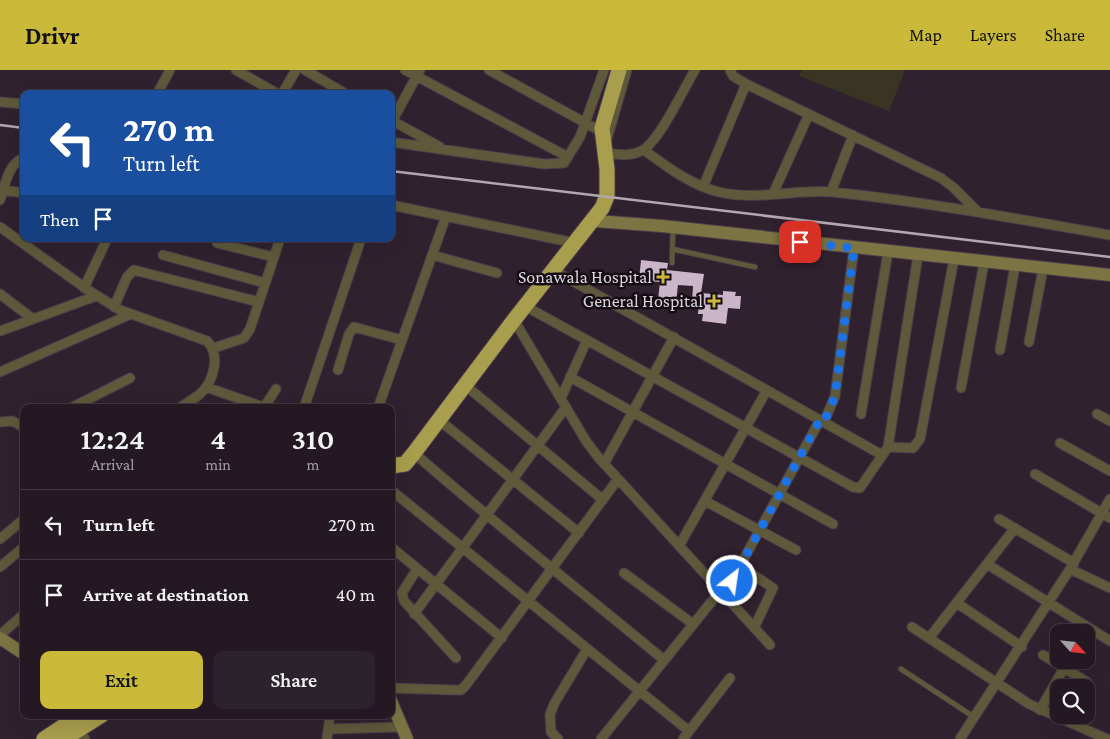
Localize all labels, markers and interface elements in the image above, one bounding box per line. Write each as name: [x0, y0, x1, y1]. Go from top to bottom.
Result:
text: Drivr: [25, 22, 80, 49]
text: Map: [909, 25, 942, 45]
text: Layers: [970, 25, 1017, 45]
text: Share: [1045, 25, 1085, 45]
icon: left: [40, 110, 105, 175]
text: 270 m: [123, 110, 214, 149]
text: Turn left: [123, 151, 200, 176]
icon: arrive: [89, 205, 117, 233]
text: Then: [40, 209, 79, 230]
pin: [779, 221, 821, 263]
icon: arrive: [786, 228, 814, 256]
place label: Sonawala Hospital: [518, 267, 652, 287]
marker: Sonawala Hospital: [656, 270, 670, 284]
place label: General Hospital: [583, 291, 703, 311]
marker: General Hospital: [707, 294, 721, 308]
text: 12:24: [81, 422, 145, 455]
text: 4: [210, 422, 226, 455]
text: 310: [292, 422, 334, 455]
text: Arrival: [91, 456, 134, 473]
text: min: [205, 456, 231, 473]
text: m: [307, 456, 319, 473]
icon: left: [40, 511, 68, 539]
text: Turn left: [83, 514, 155, 535]
text: 270 m: [328, 514, 375, 535]
position arrow: [705, 554, 757, 606]
icon: arrive: [40, 581, 68, 609]
text: Arrive at destination: [83, 584, 249, 605]
text: 40 m: [336, 584, 375, 605]
north arrow: [1050, 624, 1095, 669]
map controls: [1050, 624, 1095, 724]
button: Exit: [40, 651, 203, 709]
button: Share: [213, 651, 375, 709]
button: search: [1050, 679, 1095, 724]

